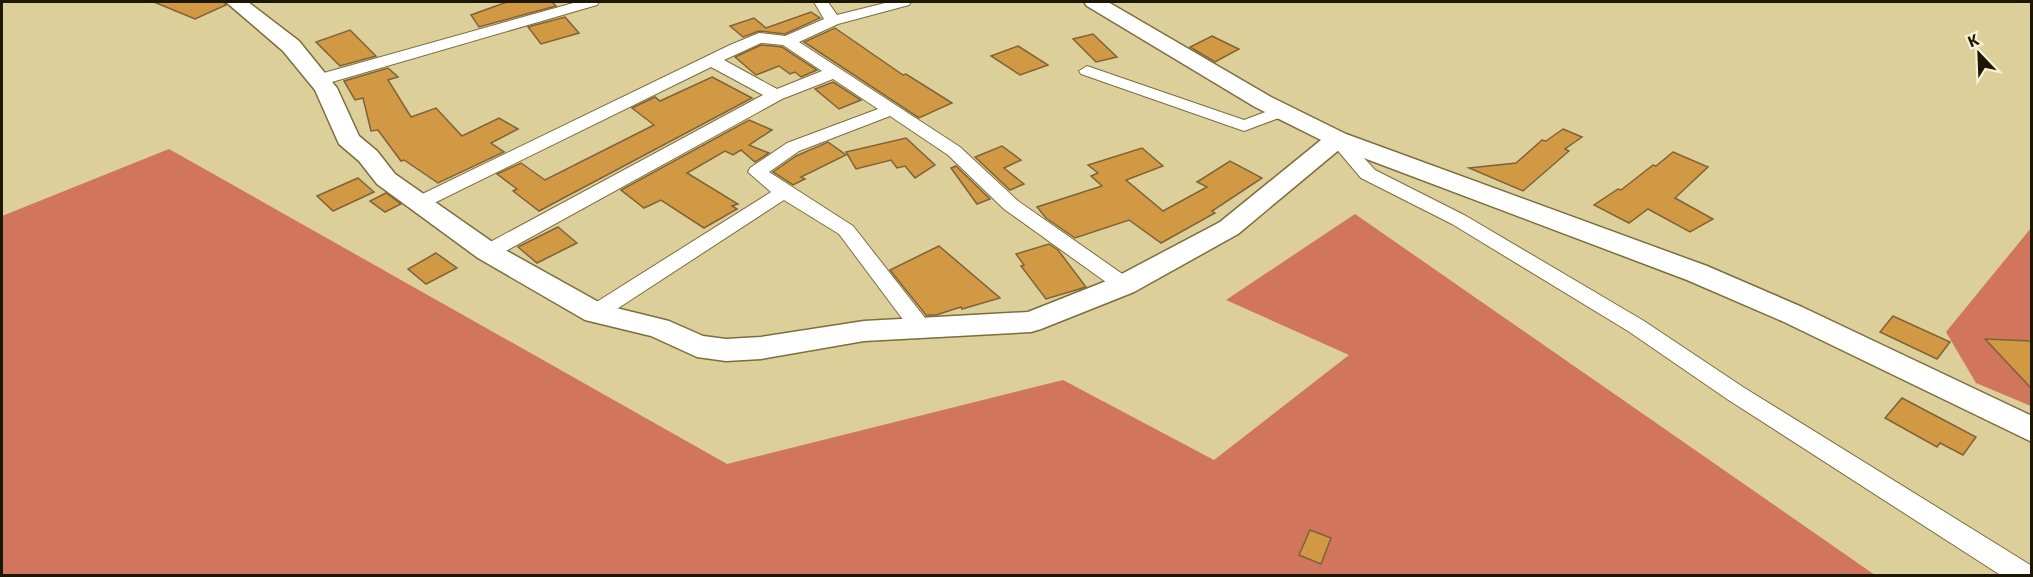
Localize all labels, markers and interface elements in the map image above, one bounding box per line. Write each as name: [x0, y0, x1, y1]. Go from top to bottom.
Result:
north arrow: [1949, 24, 2009, 84]
text: K: [1965, 29, 1982, 50]

